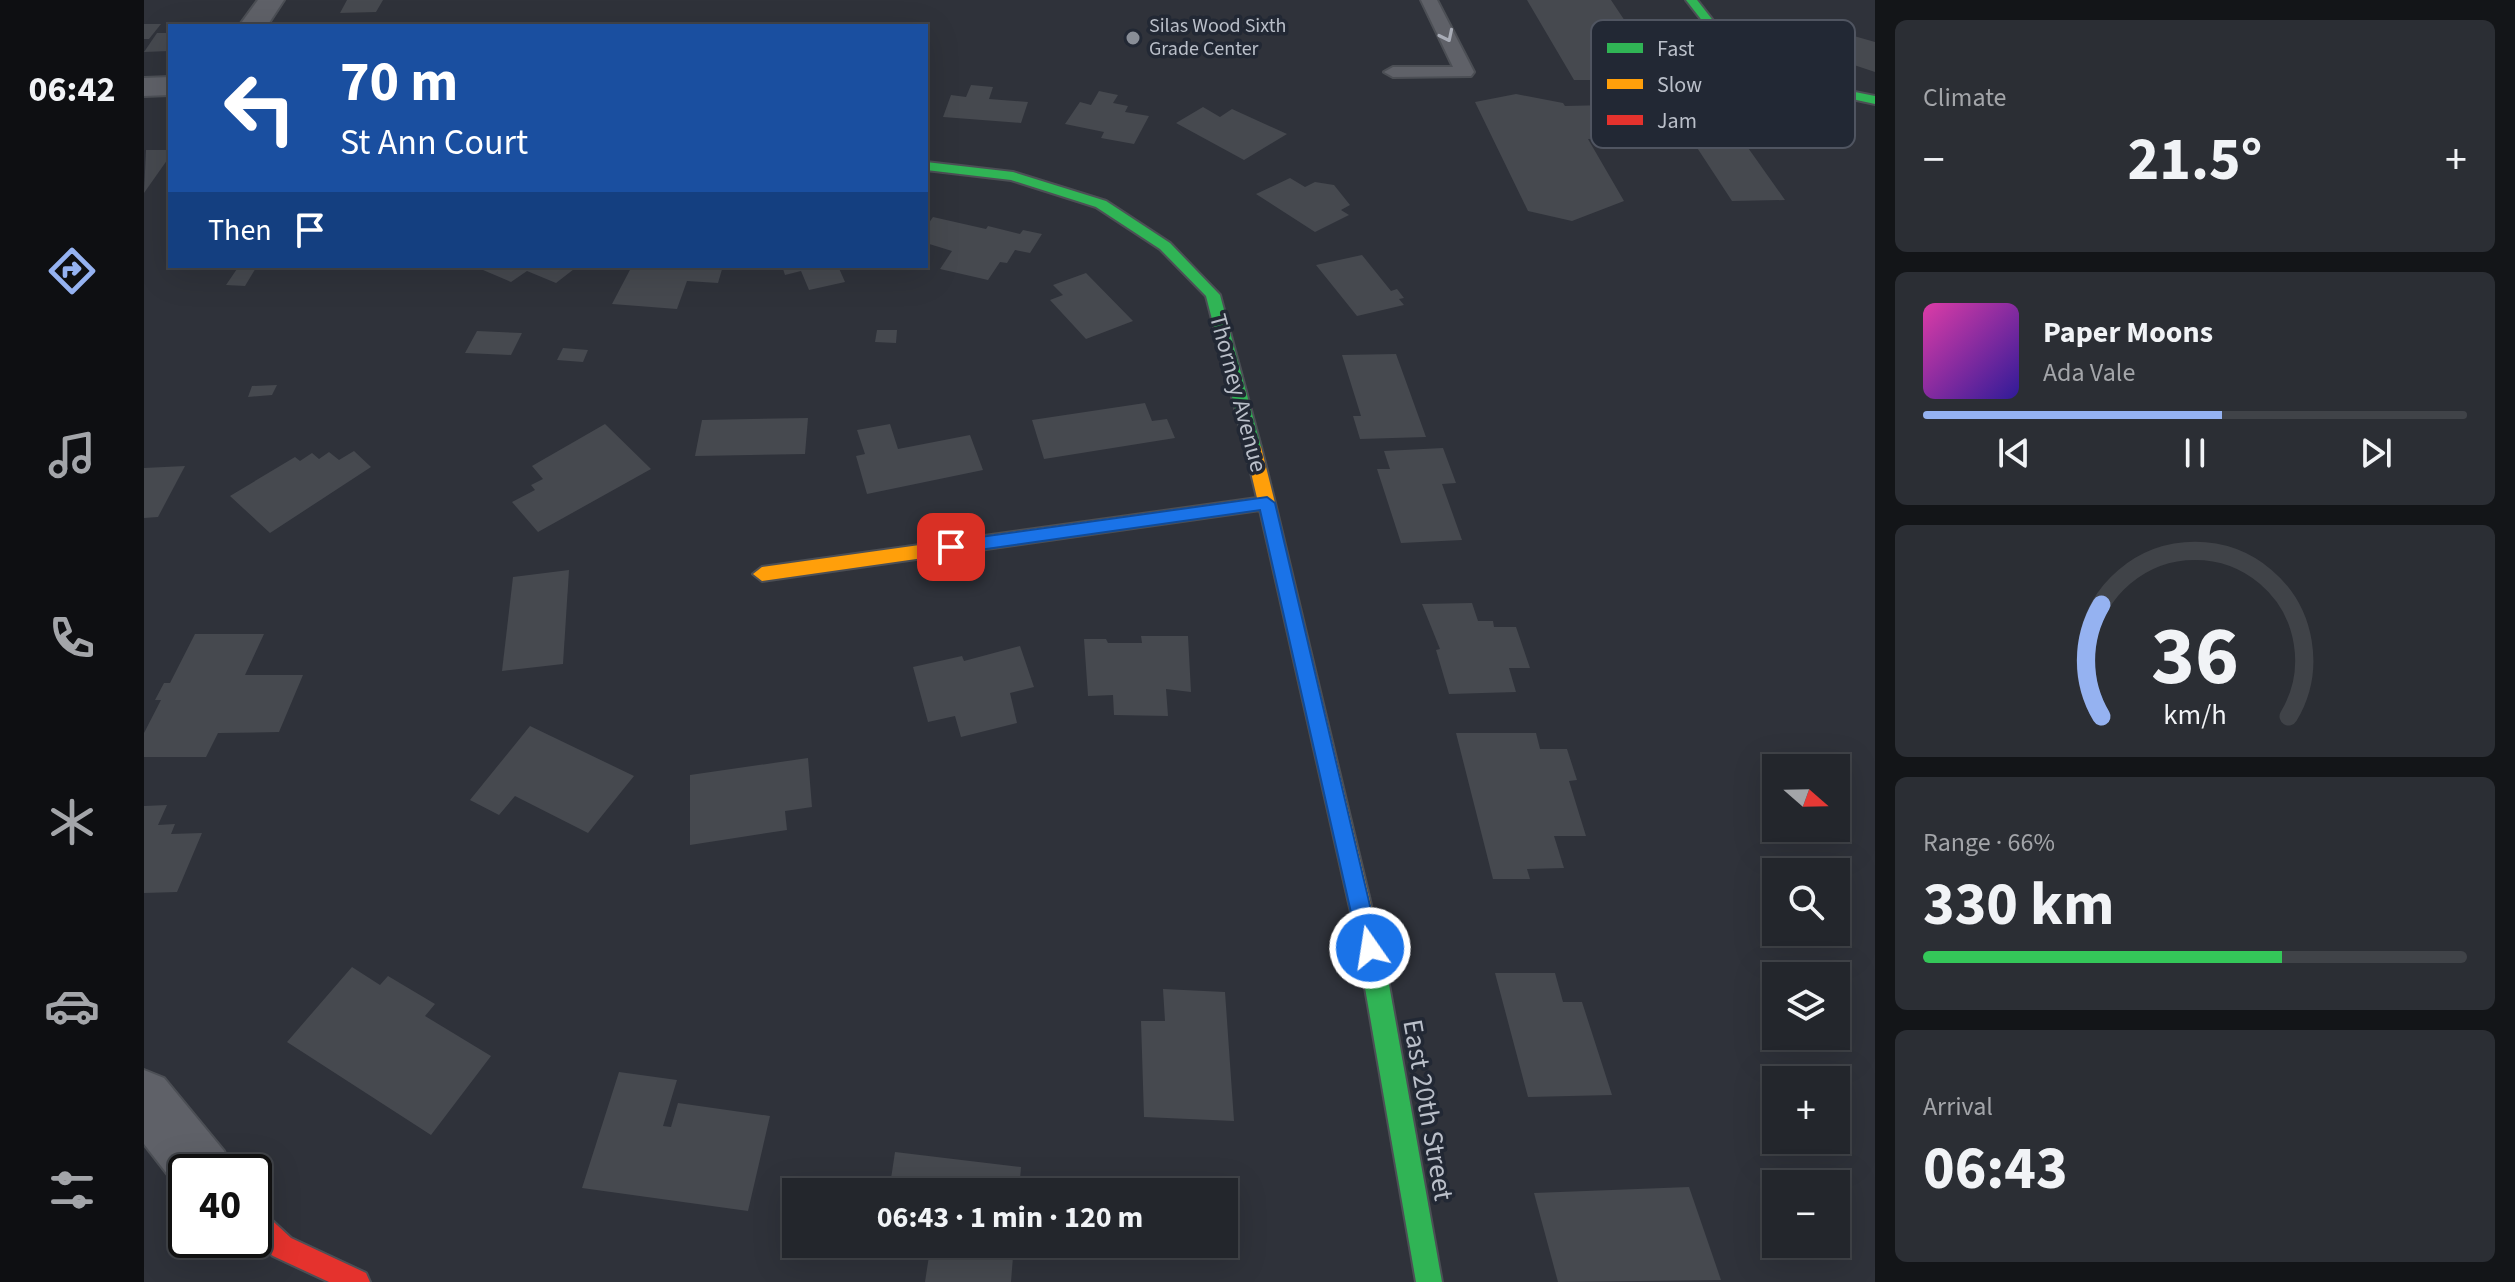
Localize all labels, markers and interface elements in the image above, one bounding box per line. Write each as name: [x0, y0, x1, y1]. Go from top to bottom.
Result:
place label: Silas Wood Sixth Grade Center: [1149, 12, 1286, 63]
legend: [1591, 20, 1855, 148]
one-way arrow: [1438, 28, 1454, 42]
marker: Silas Wood Sixth Grade Center: [1124, 29, 1142, 47]
text: Fast: [1657, 33, 1695, 65]
text: 70 m: [340, 43, 458, 122]
icon: left: [208, 56, 312, 160]
text: 06:42: [29, 64, 115, 115]
text: Slow: [1657, 69, 1702, 101]
text: Climate: [1923, 79, 2007, 116]
text: Jam: [1657, 105, 1697, 137]
text: St Ann Court: [340, 117, 528, 168]
text: 21.5°: [2128, 118, 2262, 203]
text: −: [1923, 129, 1945, 192]
text: +: [2445, 129, 2467, 192]
icon: arrive: [288, 208, 332, 252]
text: Then: [208, 209, 272, 252]
icon: directions: [44, 243, 100, 299]
street label: Thorney Avenue: [1200, 310, 1276, 476]
text: Paper Moons: [2043, 311, 2213, 354]
text: Ada Vale: [2043, 354, 2135, 391]
icon: music: [44, 427, 100, 483]
icon: previous: [1992, 431, 2036, 475]
icon: pause: [2173, 431, 2217, 475]
icon: next: [2354, 431, 2398, 475]
pin: [917, 513, 985, 581]
icon: arrive: [929, 525, 973, 569]
text: 36: [2151, 598, 2239, 716]
icon: phone: [44, 610, 100, 666]
text: km/h: [2163, 695, 2227, 735]
north arrow: [1762, 754, 1850, 842]
map controls: [1762, 754, 1850, 1258]
icon: climate: [44, 794, 100, 850]
text: Range · 66%: [1923, 824, 2055, 861]
button: search: [1762, 858, 1850, 946]
text: 330 km: [1923, 863, 2114, 948]
position arrow: [1328, 906, 1412, 990]
button: layers: [1762, 962, 1850, 1050]
icon: car: [44, 978, 100, 1034]
street label: East 20th Street: [1392, 1016, 1464, 1204]
button: +: [1762, 1066, 1850, 1154]
text: Arrival: [1923, 1088, 1993, 1125]
text: 06:43: [1923, 1127, 2068, 1212]
speed limit sign: 40: [168, 1154, 272, 1258]
icon: filters: [44, 1162, 100, 1218]
button: −: [1762, 1170, 1850, 1258]
text: 06:43 · 1 min · 120 m: [877, 1196, 1143, 1239]

